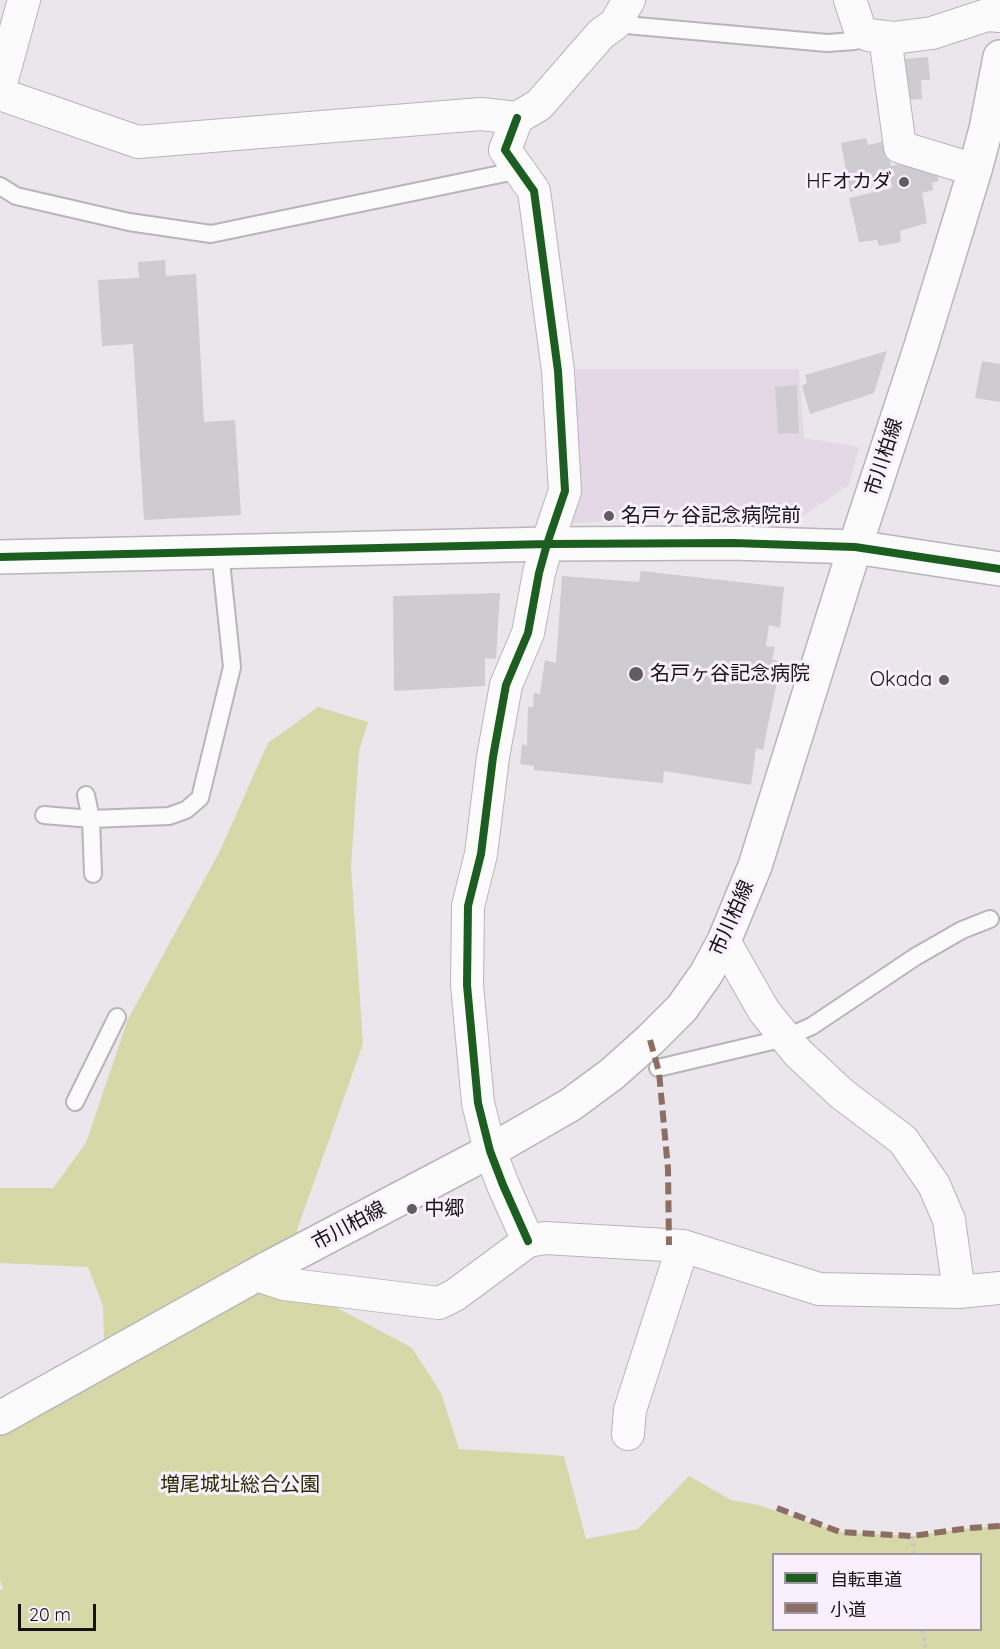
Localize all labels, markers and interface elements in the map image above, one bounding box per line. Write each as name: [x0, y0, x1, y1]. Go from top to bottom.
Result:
place label: HFオカダ: [806, 170, 892, 194]
marker: HFオカダ: [897, 175, 911, 189]
street label: 市川柏線: [860, 415, 908, 499]
place label: 名戸ヶ谷記念病院前: [621, 504, 801, 528]
marker: 名戸ヶ谷記念病院前: [602, 509, 616, 523]
place label: 名戸ヶ谷記念病院: [650, 662, 810, 686]
marker: 名戸ヶ谷記念病院: [627, 665, 645, 683]
place label: Okada: [870, 668, 932, 692]
marker: Okada: [937, 673, 951, 687]
street label: 市川柏線: [705, 877, 759, 959]
street label: 市川柏線: [308, 1197, 390, 1255]
place label: 中郷: [424, 1197, 464, 1221]
marker: 中郷: [405, 1202, 419, 1216]
park label: 増尾城址総合公園: [160, 1473, 320, 1497]
legend: [772, 1553, 982, 1631]
text: 自転車道: [830, 1568, 902, 1591]
scale bar: [21, 1592, 99, 1630]
text: 小道: [830, 1598, 866, 1621]
text: 20 m: [29, 1603, 71, 1626]

